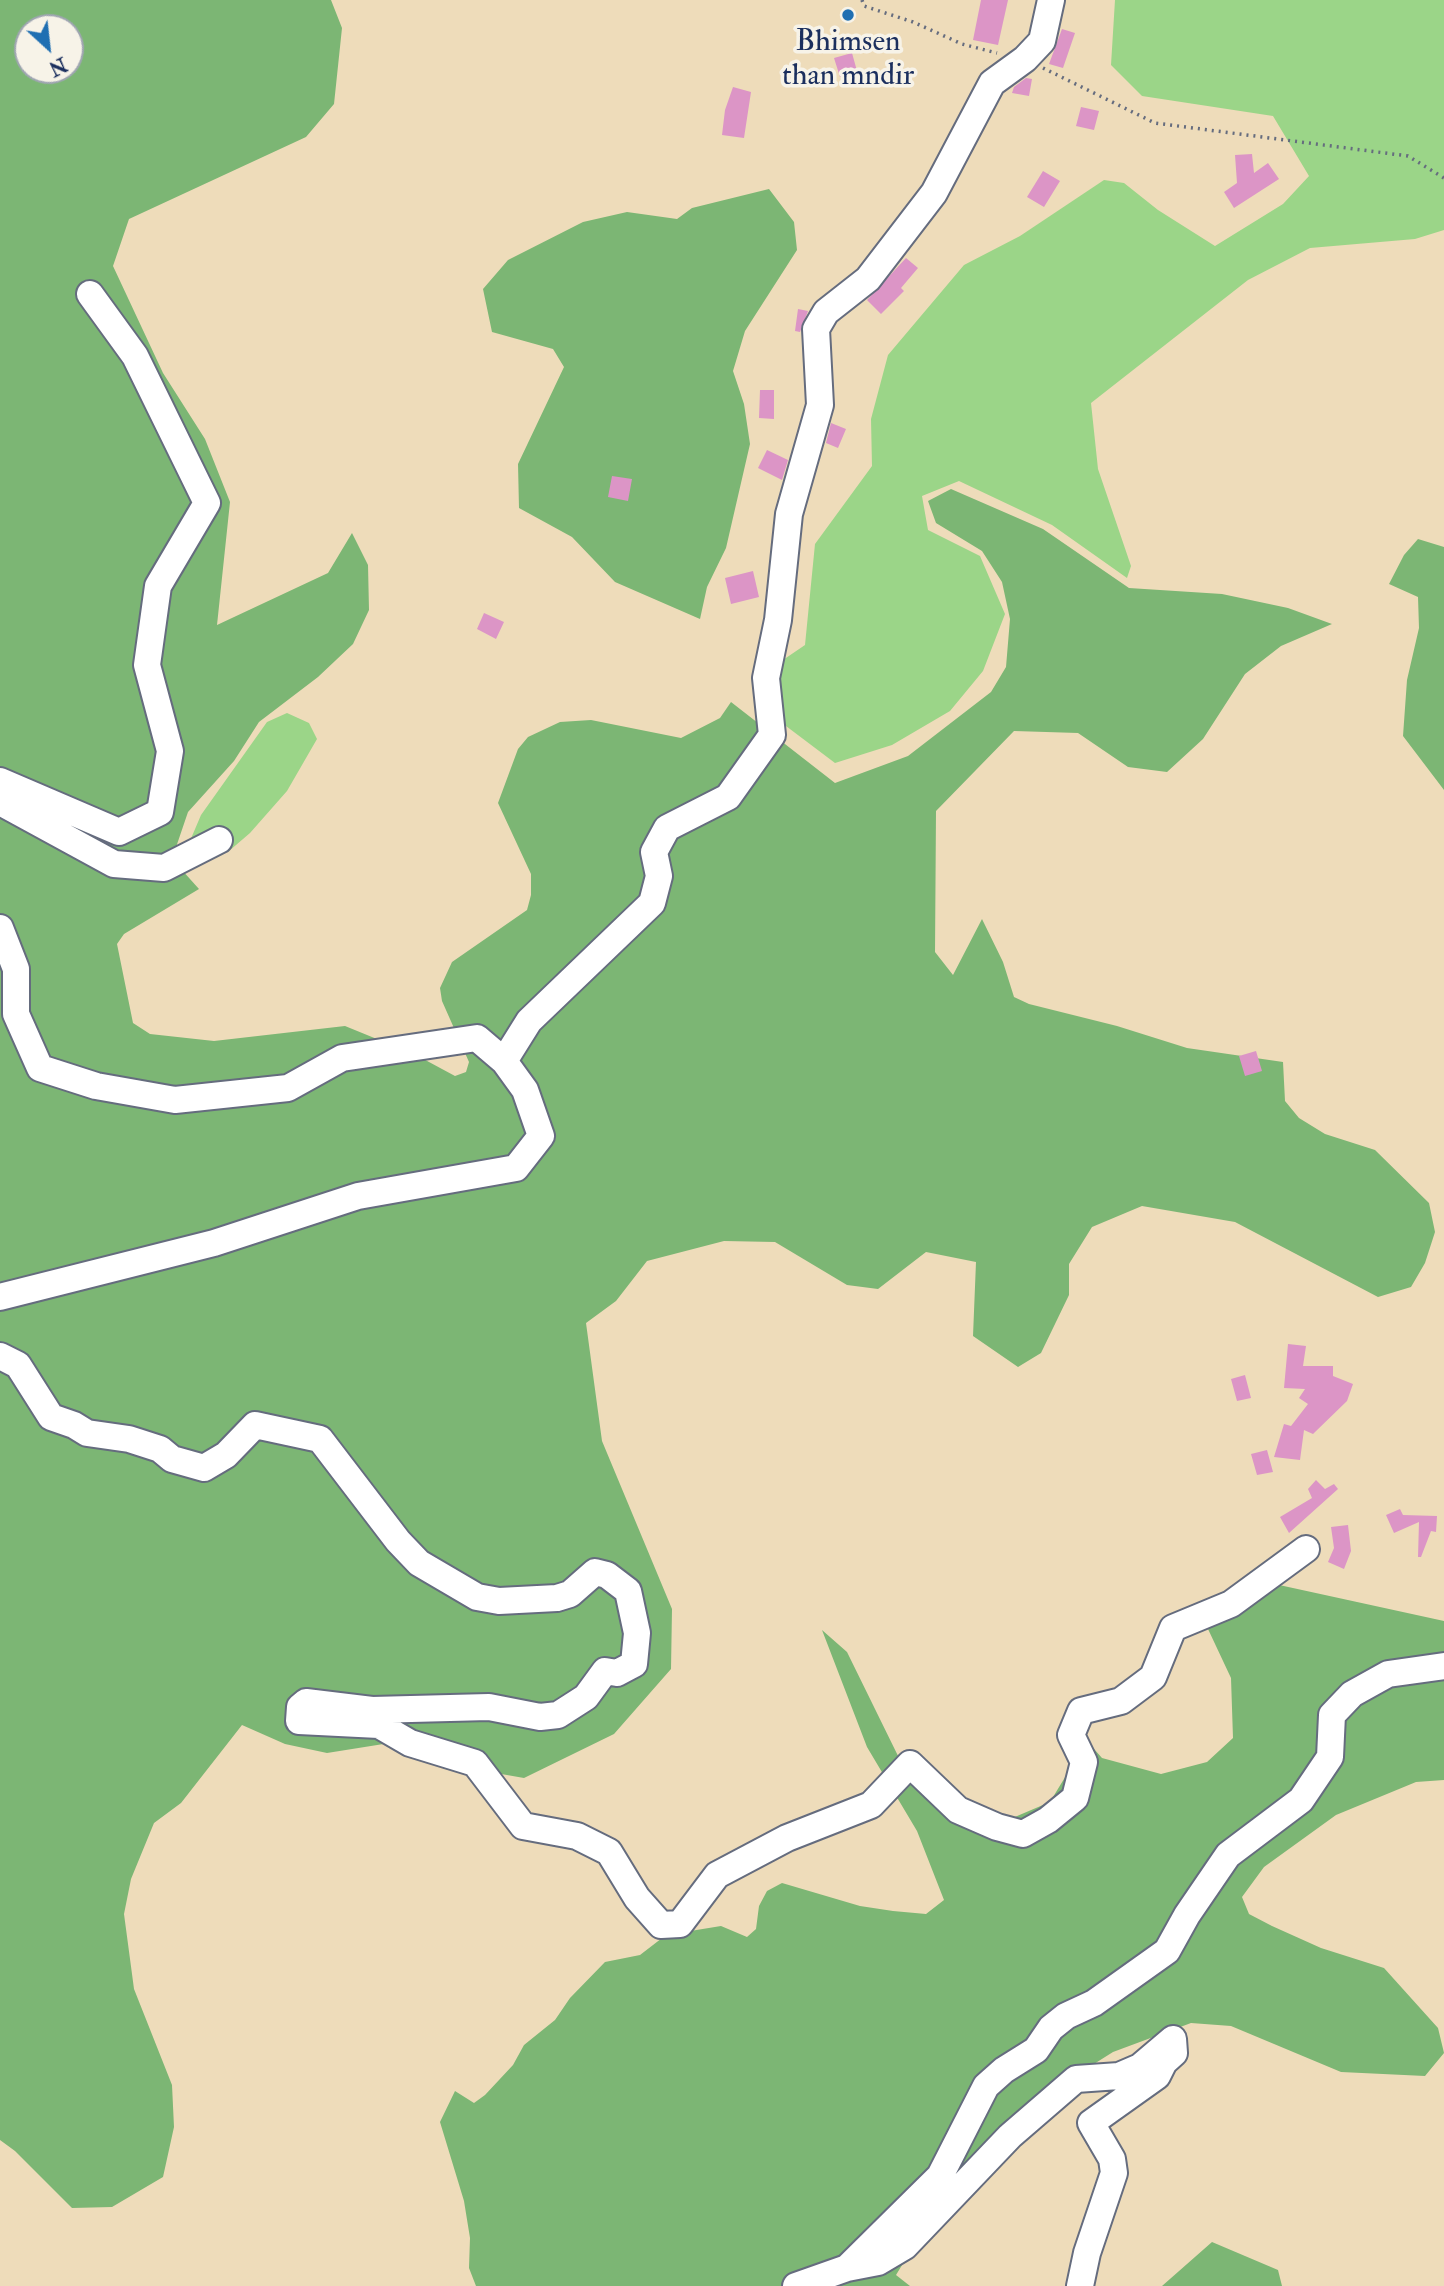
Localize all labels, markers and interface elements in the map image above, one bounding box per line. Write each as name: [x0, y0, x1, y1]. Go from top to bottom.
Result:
marker: Bhimsen than mndir: [840, 7, 856, 23]
north arrow: [14, 14, 84, 84]
place label: Bhimsen than mndir: [782, 26, 914, 96]
text: N: [45, 51, 71, 80]

